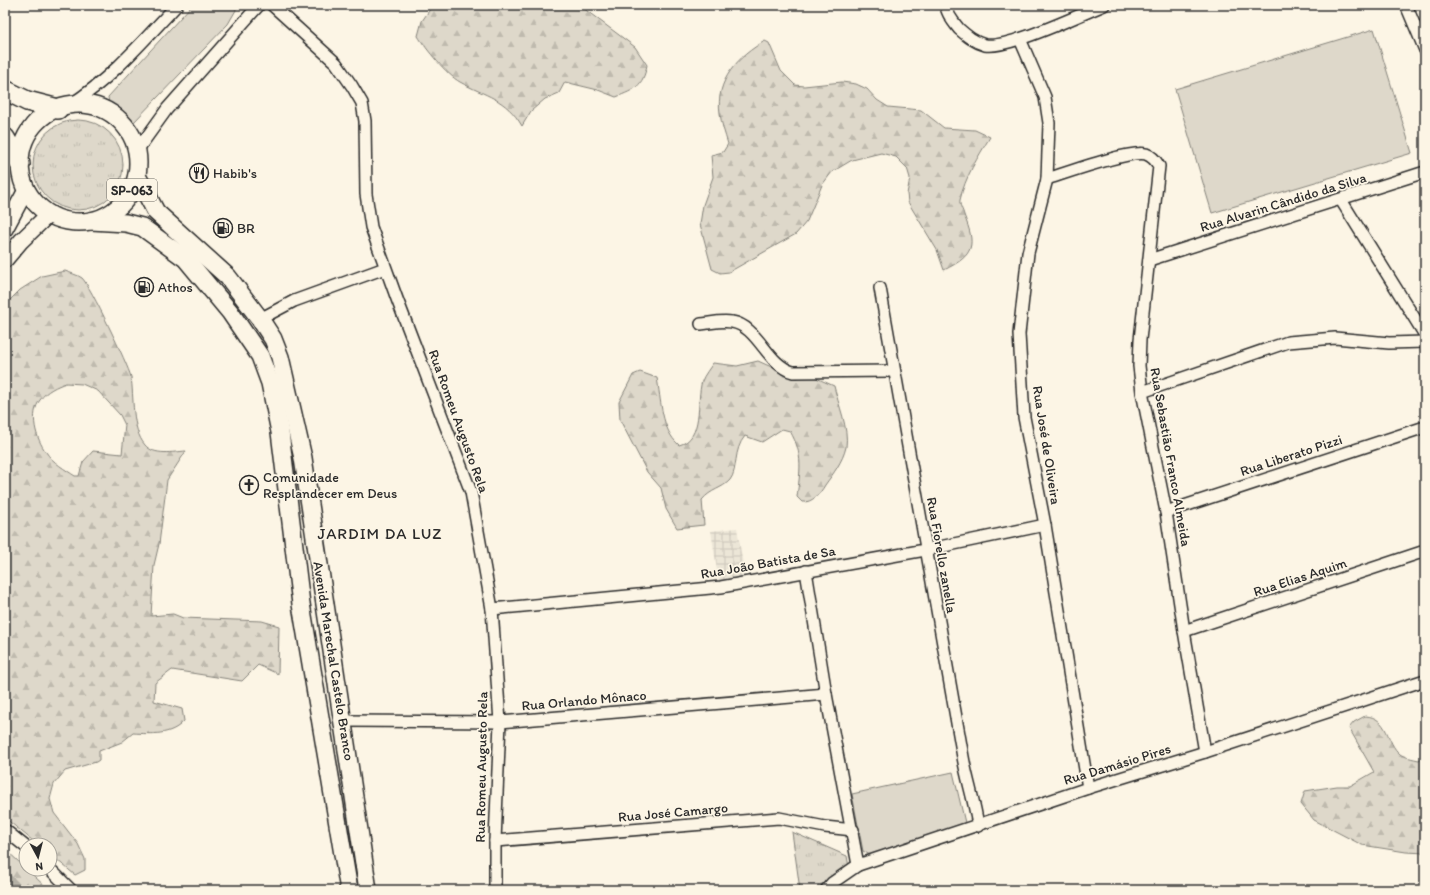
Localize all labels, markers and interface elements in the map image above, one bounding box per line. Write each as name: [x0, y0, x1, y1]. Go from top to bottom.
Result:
restaurant icon: Habib's: [188, 162, 210, 184]
place label: Habib's: [213, 165, 257, 182]
street label: Rua Alvarin Cândido da Silva: [1198, 169, 1368, 236]
road number: SP-063: [107, 179, 157, 201]
fuel station icon: BR: [212, 217, 234, 239]
place label: BR: [237, 220, 255, 237]
fuel station icon: Athos: [133, 276, 155, 298]
place label: Athos: [158, 279, 193, 296]
street label: Rua Romeu Augusto Rela: [425, 347, 493, 496]
street label: Rua Sebastião Franco Almeida: [1146, 366, 1195, 548]
street label: Rua José de Oliveira: [1029, 385, 1064, 506]
street label: Rua Liberato Pizzi: [1238, 431, 1344, 480]
place label: Comunidade Resplandecer em Deus: [263, 469, 397, 502]
church icon: Comunidade Resplandecer em Deus: [238, 474, 260, 496]
street label: Rua Fiorello zanella: [923, 496, 960, 615]
district label: JARDIM DA LUZ: [318, 524, 442, 543]
street label: Rua João Batista de Sa: [699, 542, 838, 583]
street label: Rua Elias Aquim: [1251, 554, 1349, 601]
street label: Avenida Marechal Castelo Branco: [309, 560, 358, 762]
street label: Rua Orlando Mônaco: [521, 687, 647, 714]
street label: Rua Romeu Augusto Rela: [472, 691, 491, 843]
street label: Rua Damásio Pires: [1061, 740, 1173, 789]
street label: Rua José Camargo: [617, 799, 729, 826]
north arrow: [18, 837, 58, 877]
text: N: [35, 860, 44, 873]

